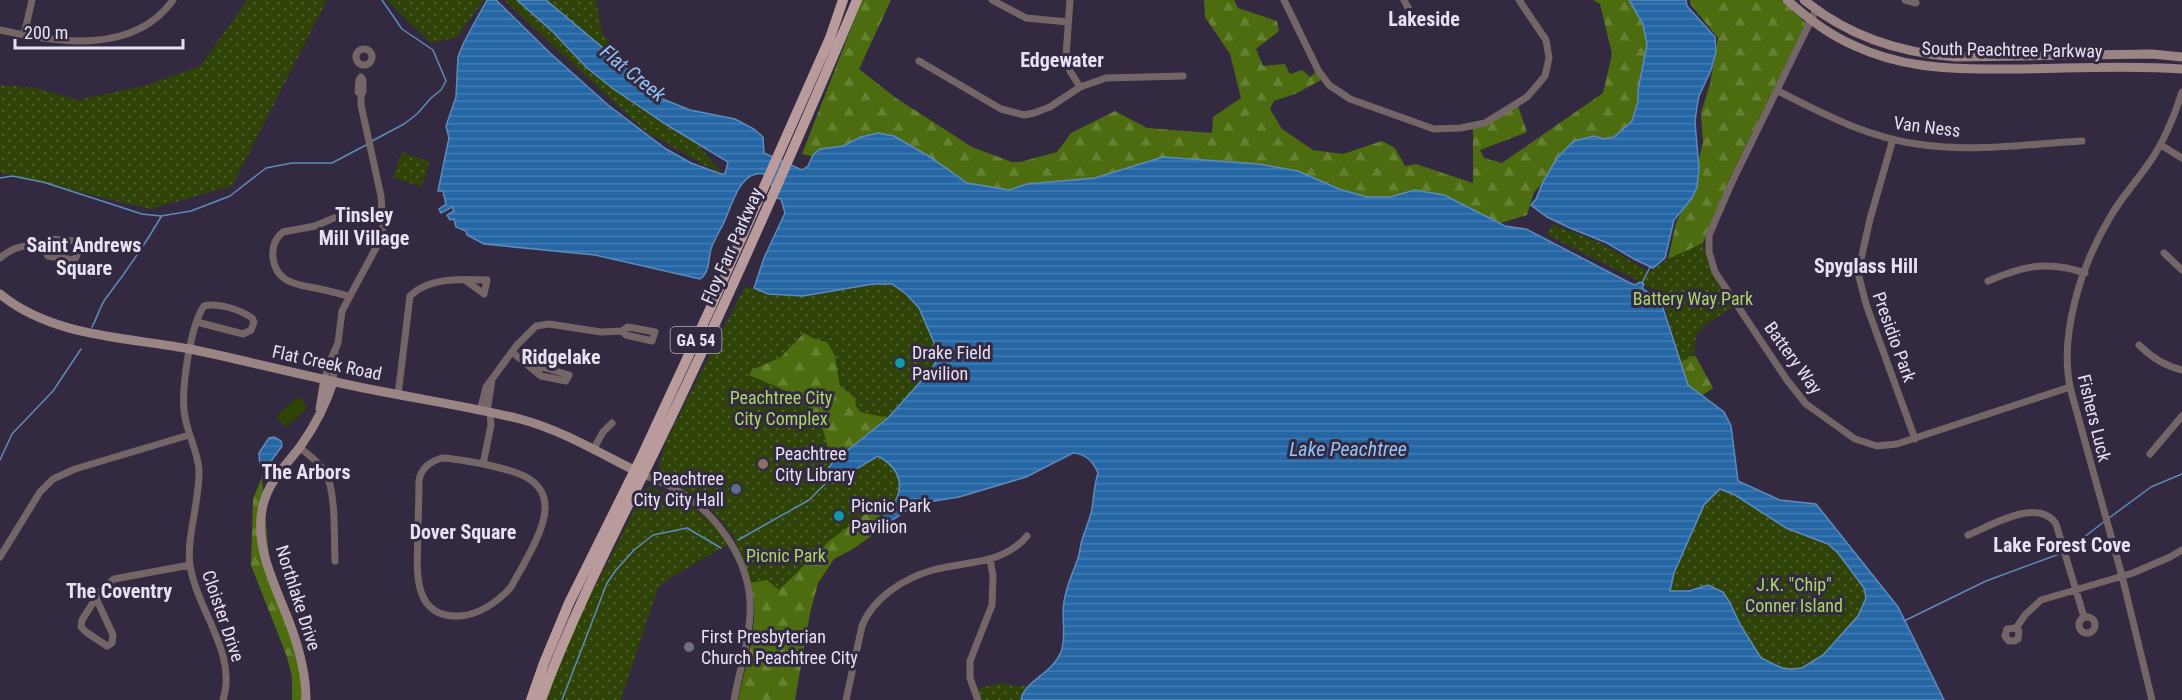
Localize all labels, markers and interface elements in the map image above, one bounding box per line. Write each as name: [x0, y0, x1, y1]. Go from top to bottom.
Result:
district label: Lakeside: [1388, 7, 1460, 31]
scale bar: [15, 12, 183, 50]
text: 200 m: [24, 22, 68, 43]
street label: South Peachtree Parkway: [1922, 37, 2103, 62]
water label: Flat Creek: [596, 39, 671, 107]
district label: Edgewater: [1020, 48, 1104, 72]
street label: Van Ness: [1892, 112, 1962, 141]
street label: Floy Farr Parkway: [696, 184, 767, 307]
district label: Tinsley Mill Village: [319, 203, 409, 250]
district label: Saint Andrews Square: [27, 233, 141, 280]
district label: Spyglass Hill: [1814, 254, 1918, 278]
park label: Battery Way Park: [1633, 288, 1753, 309]
street label: Presidio Park: [1868, 289, 1920, 385]
street label: Battery Way: [1760, 317, 1827, 398]
road number: GA 54: [670, 327, 722, 353]
street label: Flat Creek Road: [270, 341, 384, 384]
place label: Drake Field Pavilion: [912, 342, 991, 384]
district label: Ridgelake: [521, 345, 601, 369]
marker: Drake Field Pavilion: [893, 356, 907, 370]
street label: Fishers Luck: [2073, 372, 2115, 464]
park label: Peachtree City City Complex: [730, 387, 833, 429]
water label: Lake Peachtree: [1289, 437, 1407, 461]
place label: Peachtree City Library: [775, 443, 855, 485]
marker: Peachtree City Library: [756, 457, 770, 471]
district label: The Arbors: [262, 460, 351, 484]
place label: Peachtree City City Hall: [633, 468, 724, 510]
marker: Peachtree City City Hall: [729, 482, 743, 496]
place label: Picnic Park Pavilion: [851, 495, 931, 537]
marker: Picnic Park Pavilion: [832, 509, 846, 523]
district label: Dover Square: [410, 520, 516, 544]
district label: Lake Forest Cove: [1993, 533, 2131, 557]
street label: Northlake Drive: [272, 543, 325, 653]
park label: Picnic Park: [746, 545, 826, 566]
street label: Cloister Drive: [198, 567, 249, 664]
park label: J.K. "Chip" Conner Island: [1745, 574, 1843, 616]
district label: The Coventry: [66, 579, 172, 603]
place label: First Presbyterian Church Peachtree City: [701, 626, 858, 668]
marker: First Presbyterian Church Peachtree City: [682, 640, 696, 654]

